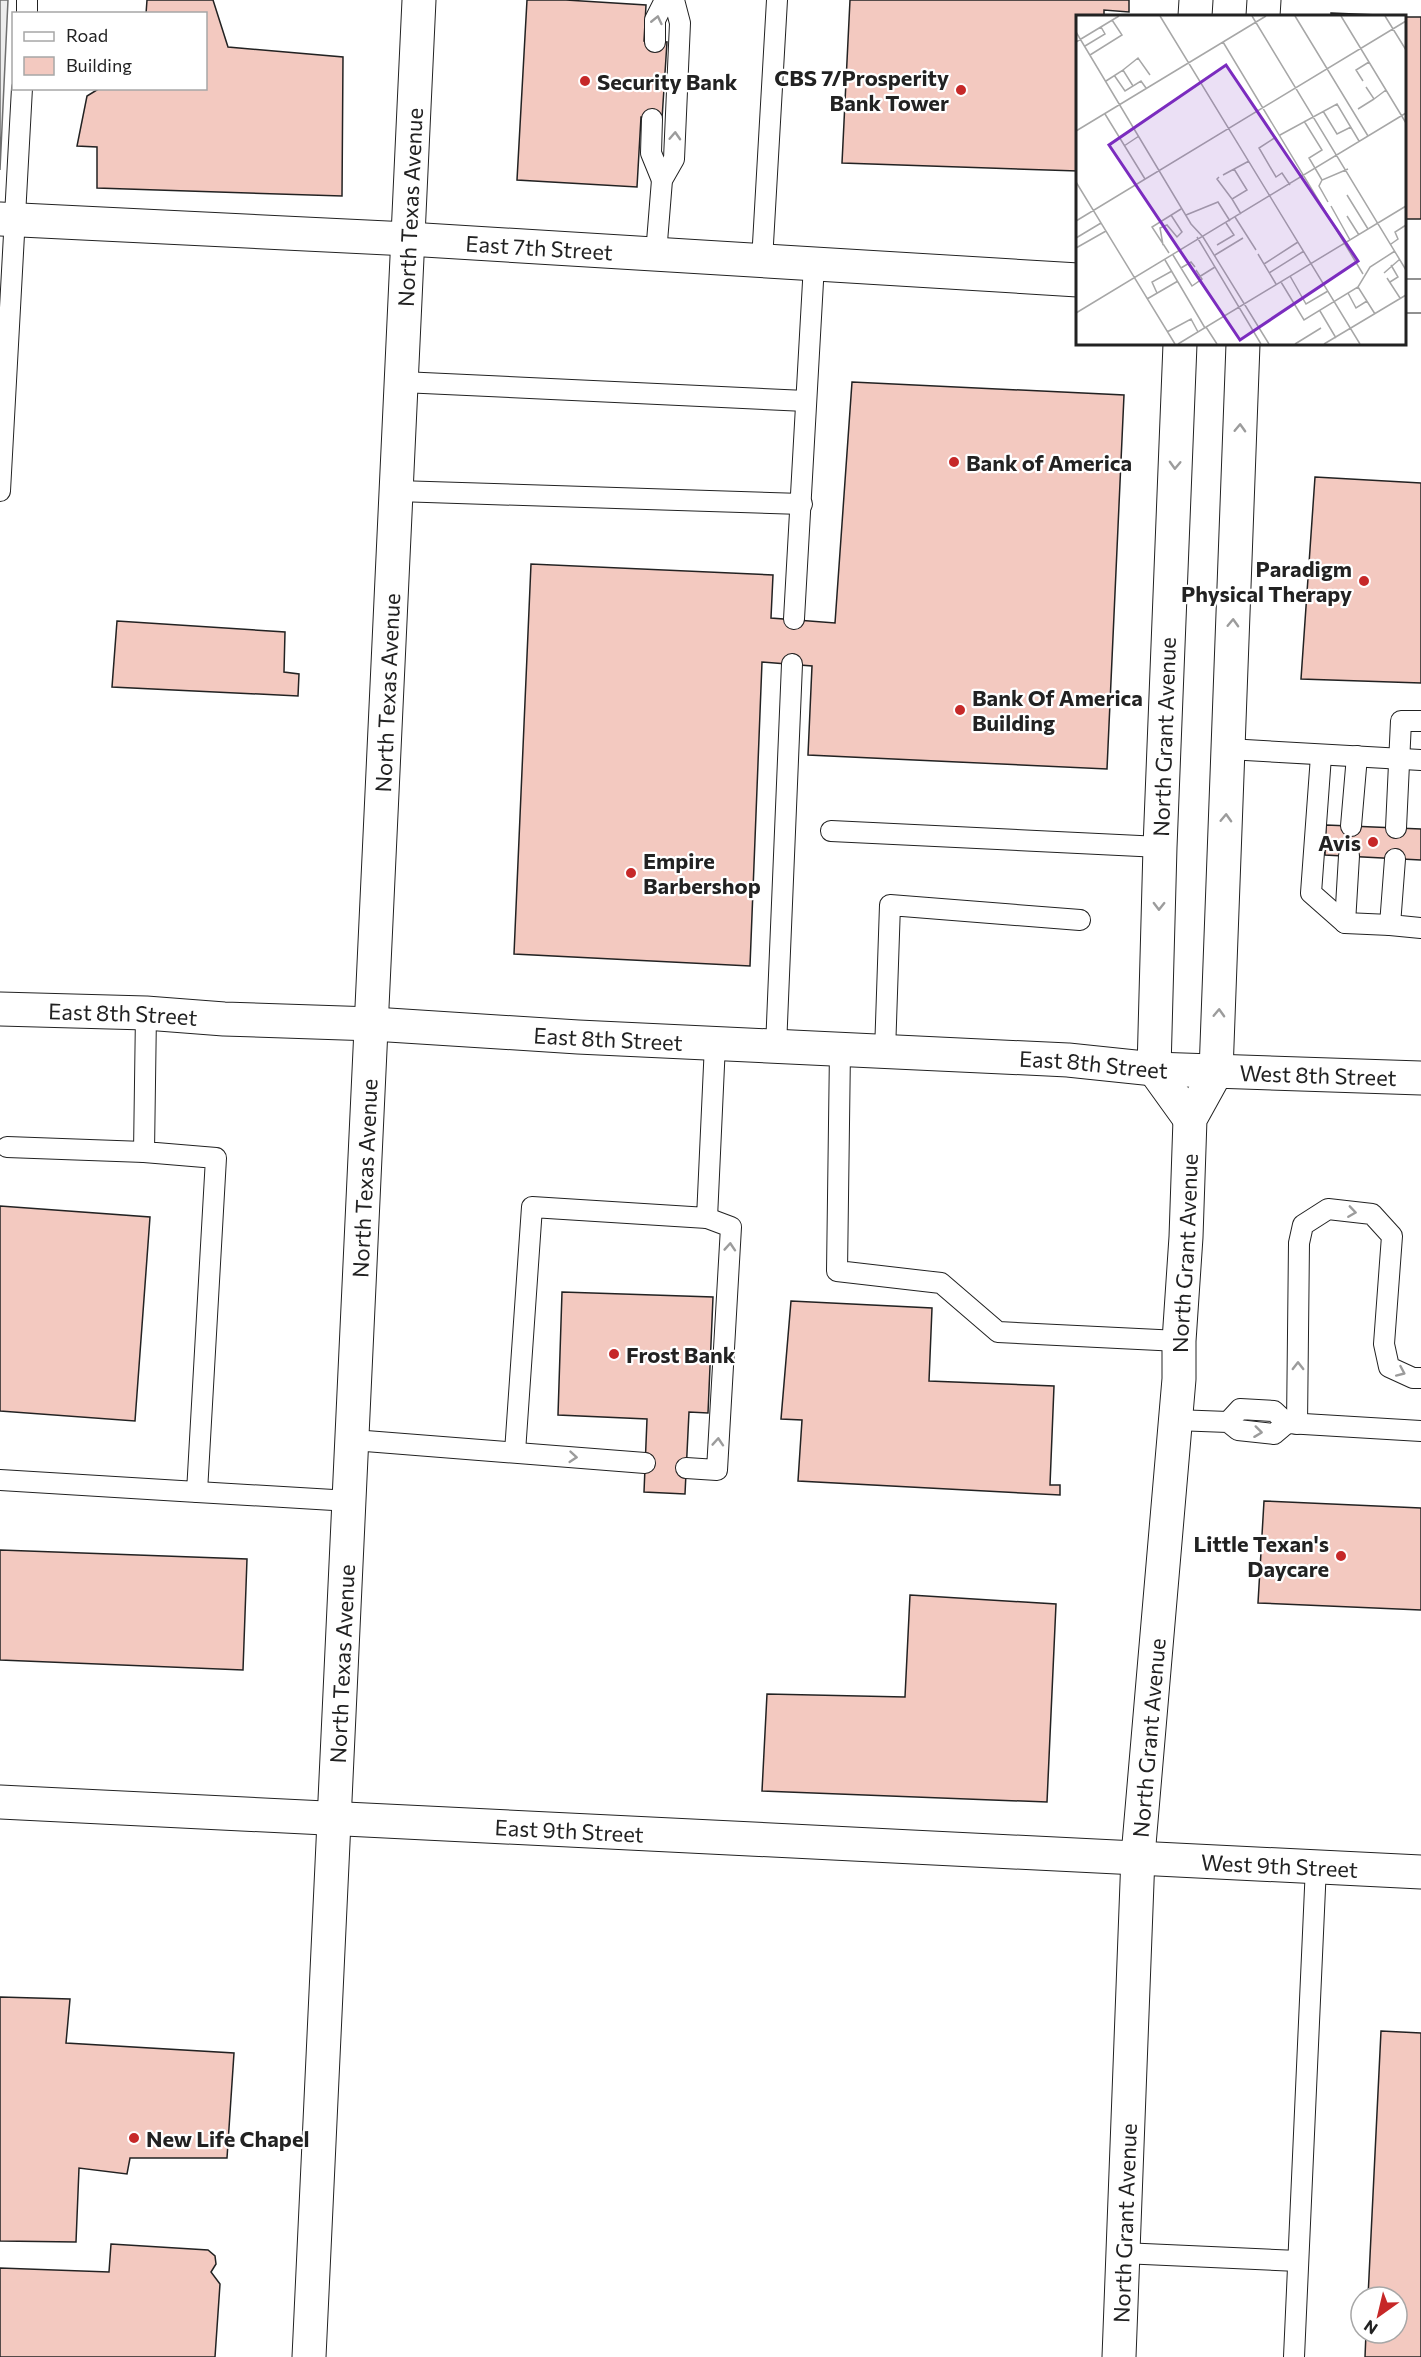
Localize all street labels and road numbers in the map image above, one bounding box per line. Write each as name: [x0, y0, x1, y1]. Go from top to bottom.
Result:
street label: North Texas Avenue: [391, 107, 427, 307]
street label: East 7th Street: [465, 229, 614, 265]
street label: North Texas Avenue: [369, 593, 405, 793]
street label: North Grant Avenue: [1147, 637, 1181, 837]
street label: East 8th Street: [48, 997, 198, 1030]
street label: East 8th Street: [533, 1021, 683, 1055]
street label: East 8th Street: [1018, 1044, 1168, 1083]
street label: West 8th Street: [1239, 1058, 1397, 1091]
street label: North Texas Avenue: [346, 1078, 382, 1278]
street label: North Grant Avenue: [1166, 1153, 1202, 1353]
street label: North Texas Avenue: [323, 1564, 359, 1764]
street label: North Grant Avenue: [1126, 1637, 1170, 1839]
street label: East 9th Street: [494, 1813, 645, 1847]
street label: West 9th Street: [1200, 1848, 1359, 1882]
street label: North Grant Avenue: [1107, 2123, 1141, 2323]

